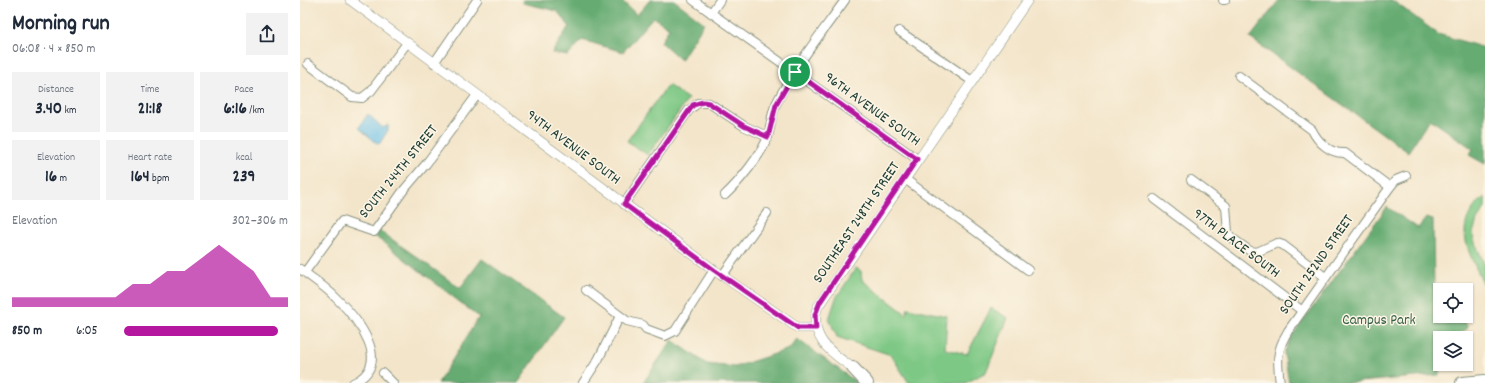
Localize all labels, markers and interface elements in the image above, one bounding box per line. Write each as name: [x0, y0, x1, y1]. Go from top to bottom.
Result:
text: Morning run: [12, 9, 110, 40]
button: share: [246, 13, 288, 55]
text: 06:08 · 4 × 850 m: [12, 40, 96, 59]
pin: [778, 55, 812, 89]
icon: arrive: [784, 61, 806, 83]
street label: 96TH AVENUE SOUTH: [819, 67, 925, 153]
text: Distance: [38, 82, 74, 98]
text: Time: [141, 82, 159, 98]
text: Pace: [234, 82, 254, 98]
text: 3.40: [35, 98, 62, 122]
text: 21:18: [138, 98, 162, 122]
text: 6:16: [224, 98, 247, 122]
text: km: [62, 103, 77, 119]
text: /km: [247, 103, 264, 119]
street label: 94TH AVENUE SOUTH: [521, 105, 625, 191]
street label: SOUTH 244TH STREET: [354, 120, 444, 224]
text: Elevation: [37, 150, 75, 166]
text: Heart rate: [128, 150, 172, 166]
text: kcal: [236, 150, 252, 166]
street label: SOUTHEAST 248TH STREET: [808, 158, 906, 288]
text: 16: [45, 166, 57, 190]
text: 164: [130, 166, 150, 190]
text: 239: [233, 166, 255, 190]
text: m: [57, 171, 67, 187]
text: bpm: [150, 171, 170, 187]
street label: 97TH PLACE SOUTH: [1188, 204, 1284, 284]
street label: SOUTH 252ND STREET: [1274, 210, 1360, 320]
text: Elevation: [12, 212, 57, 231]
text: 302–306 m: [232, 212, 288, 231]
map controls: [1433, 283, 1473, 371]
button: locate: [1433, 283, 1473, 323]
park label: Campus Park: [1342, 310, 1416, 332]
text: 850 m: [12, 322, 42, 341]
text: 6:05: [76, 322, 98, 341]
button: layers: [1433, 331, 1473, 371]

